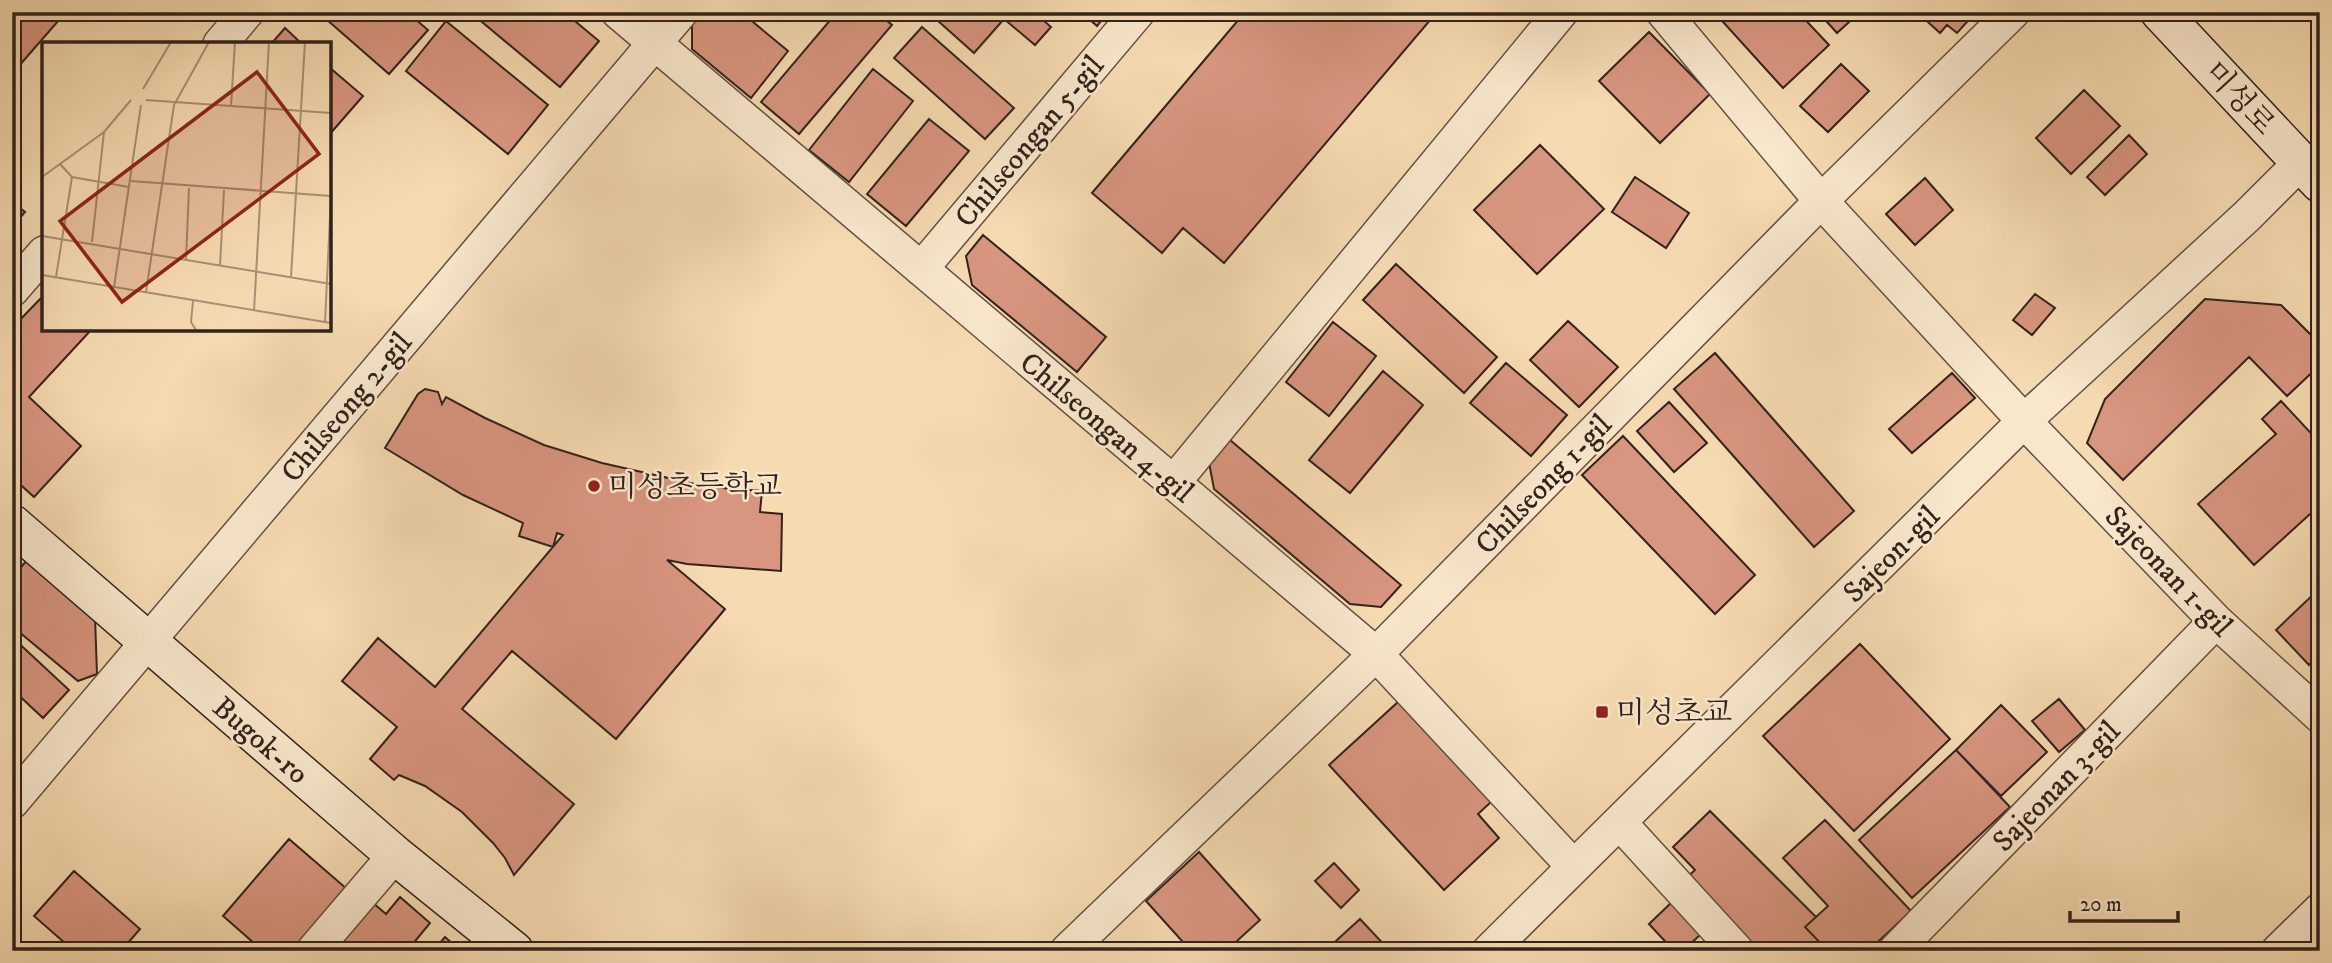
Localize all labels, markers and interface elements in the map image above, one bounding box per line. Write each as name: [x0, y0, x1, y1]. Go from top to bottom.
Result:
inset map: [42, 42, 331, 331]
street label: Chilseongan 5-gil: [948, 48, 1113, 235]
street label: 미성로: [2196, 55, 2282, 143]
street label: Chilseong 2-gil: [274, 325, 421, 490]
street label: Chilseongan 4-gil: [1012, 345, 1200, 512]
street label: Chilseong 1-gil: [1468, 407, 1620, 563]
place label: 미성초등학교: [608, 469, 782, 506]
marker: 미성초등학교: [586, 478, 602, 494]
street label: Sajeon-gil: [1836, 499, 1948, 611]
street label: Sajeonan 1-gil: [2096, 499, 2240, 645]
street label: Bugok-ro: [204, 689, 316, 793]
place label: 미성초교: [1616, 695, 1732, 732]
marker: 미성초교: [1594, 704, 1610, 720]
street label: Sajeonan 3-gil: [1985, 714, 2129, 860]
scale bar: [2070, 879, 2178, 923]
text: 20 m: [2080, 892, 2122, 918]

